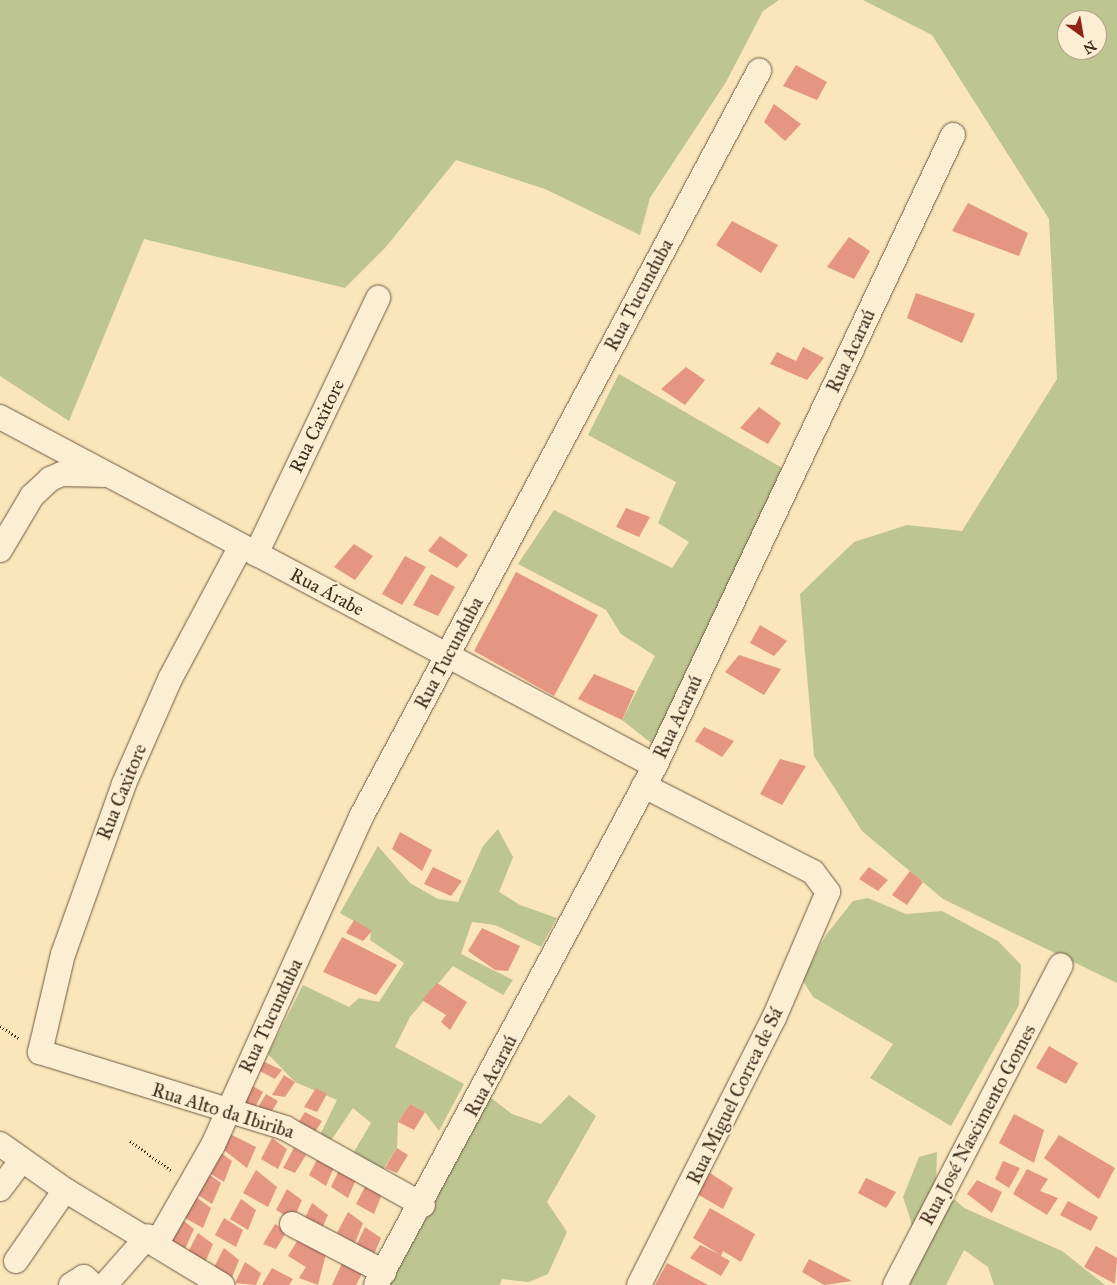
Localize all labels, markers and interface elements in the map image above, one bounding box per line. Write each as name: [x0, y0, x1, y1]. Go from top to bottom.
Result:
north arrow: [1057, 10, 1107, 60]
text: N: [1080, 37, 1099, 58]
street label: Rua Tucunduba: [600, 235, 678, 355]
street label: Rua Acaraú: [822, 306, 880, 396]
street label: Rua Caxitore: [285, 375, 349, 477]
street label: Rua Árabe: [286, 563, 368, 621]
street label: Rua Tucunduba: [410, 593, 488, 713]
street label: Rua Acaraú: [649, 672, 707, 762]
street label: Rua Caxitore: [92, 741, 152, 843]
street label: Rua Tucunduba: [235, 955, 307, 1077]
street label: Rua Miguel Correa de Sá: [682, 1004, 788, 1188]
street label: Rua José Nascimento Gomes: [915, 1021, 1041, 1229]
street label: Rua Acaraú: [460, 1031, 522, 1121]
street label: Rua Alto da Ibiriba: [149, 1079, 297, 1143]

